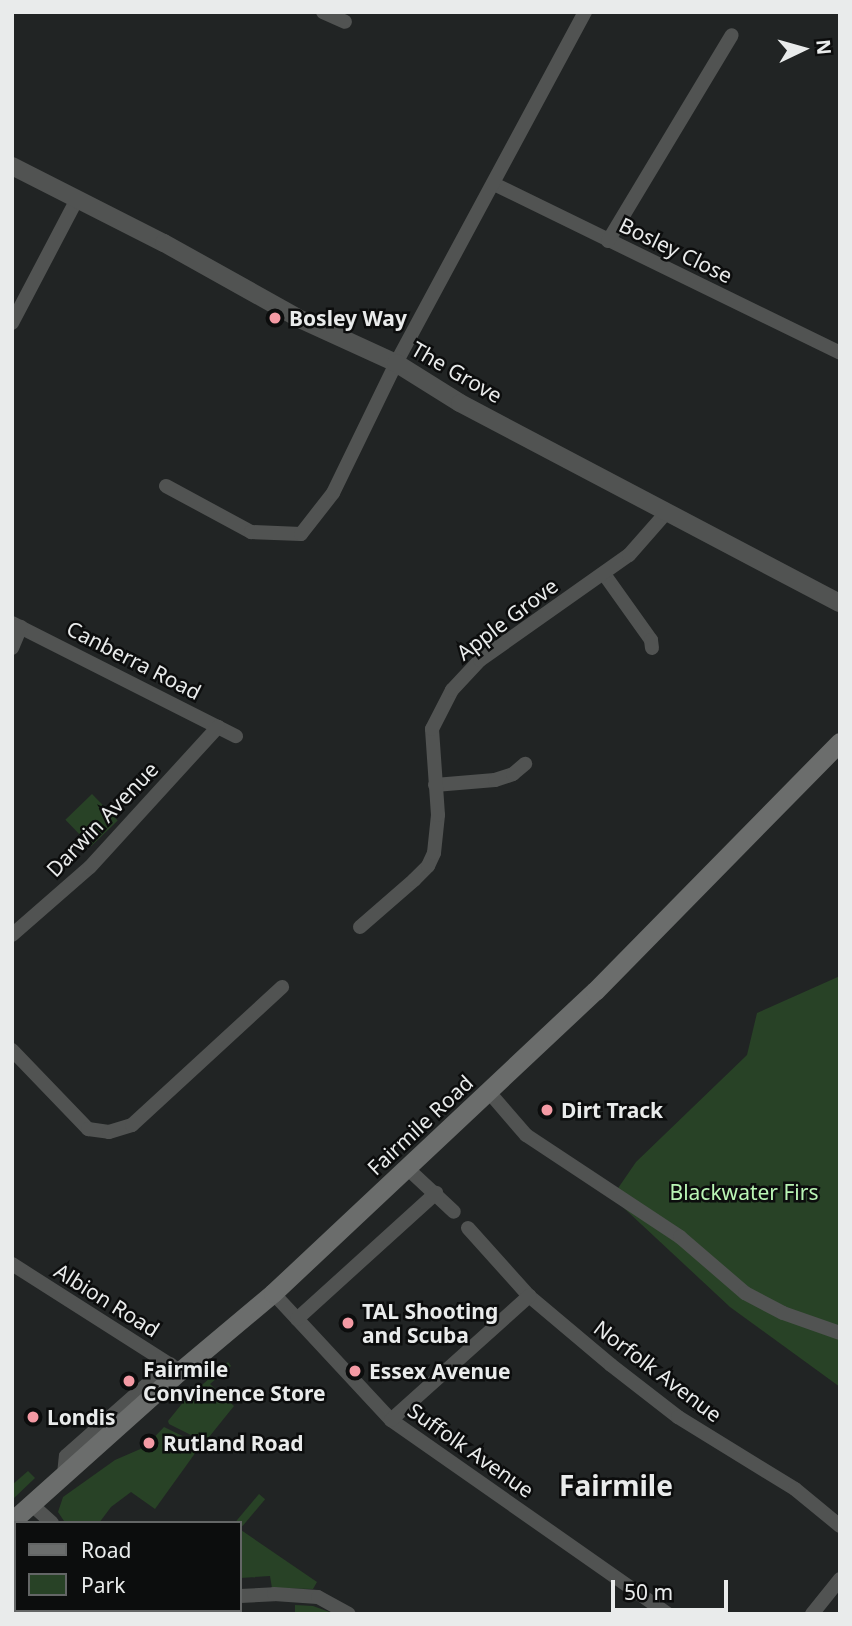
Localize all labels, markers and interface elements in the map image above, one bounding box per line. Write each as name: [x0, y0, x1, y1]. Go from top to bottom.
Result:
north arrow: [768, 14, 838, 84]
text: N: [810, 38, 838, 56]
street label: Bosley Close: [615, 212, 737, 288]
place label: Bosley Way: [289, 305, 407, 331]
marker: Bosley Way: [267, 310, 283, 326]
street label: The Grove: [407, 336, 507, 408]
street label: Apple Grove: [451, 573, 563, 665]
street label: Canberra Road: [63, 615, 205, 705]
street label: Darwin Avenue: [41, 756, 163, 882]
street label: Fairmile Road: [362, 1070, 478, 1180]
place label: Dirt Track: [561, 1097, 663, 1123]
marker: Dirt Track: [539, 1102, 555, 1118]
park label: Blackwater Firs: [669, 1179, 819, 1205]
street label: Albion Road: [50, 1258, 164, 1342]
place label: TAL Shooting and Scuba: [362, 1298, 498, 1348]
marker: TAL Shooting and Scuba: [340, 1315, 356, 1331]
street label: Norfolk Avenue: [589, 1315, 727, 1427]
place label: Fairmile Convinence Store: [143, 1356, 326, 1406]
place label: Essex Avenue: [369, 1358, 510, 1384]
marker: Essex Avenue: [347, 1363, 363, 1379]
marker: Fairmile Convinence Store: [121, 1373, 137, 1389]
street label: Suffolk Avenue: [403, 1397, 539, 1503]
place label: Londis: [47, 1404, 116, 1430]
marker: Londis: [25, 1409, 41, 1425]
place label: Rutland Road: [163, 1430, 304, 1456]
marker: Rutland Road: [141, 1435, 157, 1451]
district label: Fairmile: [559, 1468, 673, 1502]
legend: [14, 1521, 242, 1612]
text: Road: [81, 1536, 131, 1564]
scale bar: [614, 1566, 731, 1610]
text: Park: [81, 1571, 125, 1599]
text: 50 m: [624, 1578, 673, 1606]

